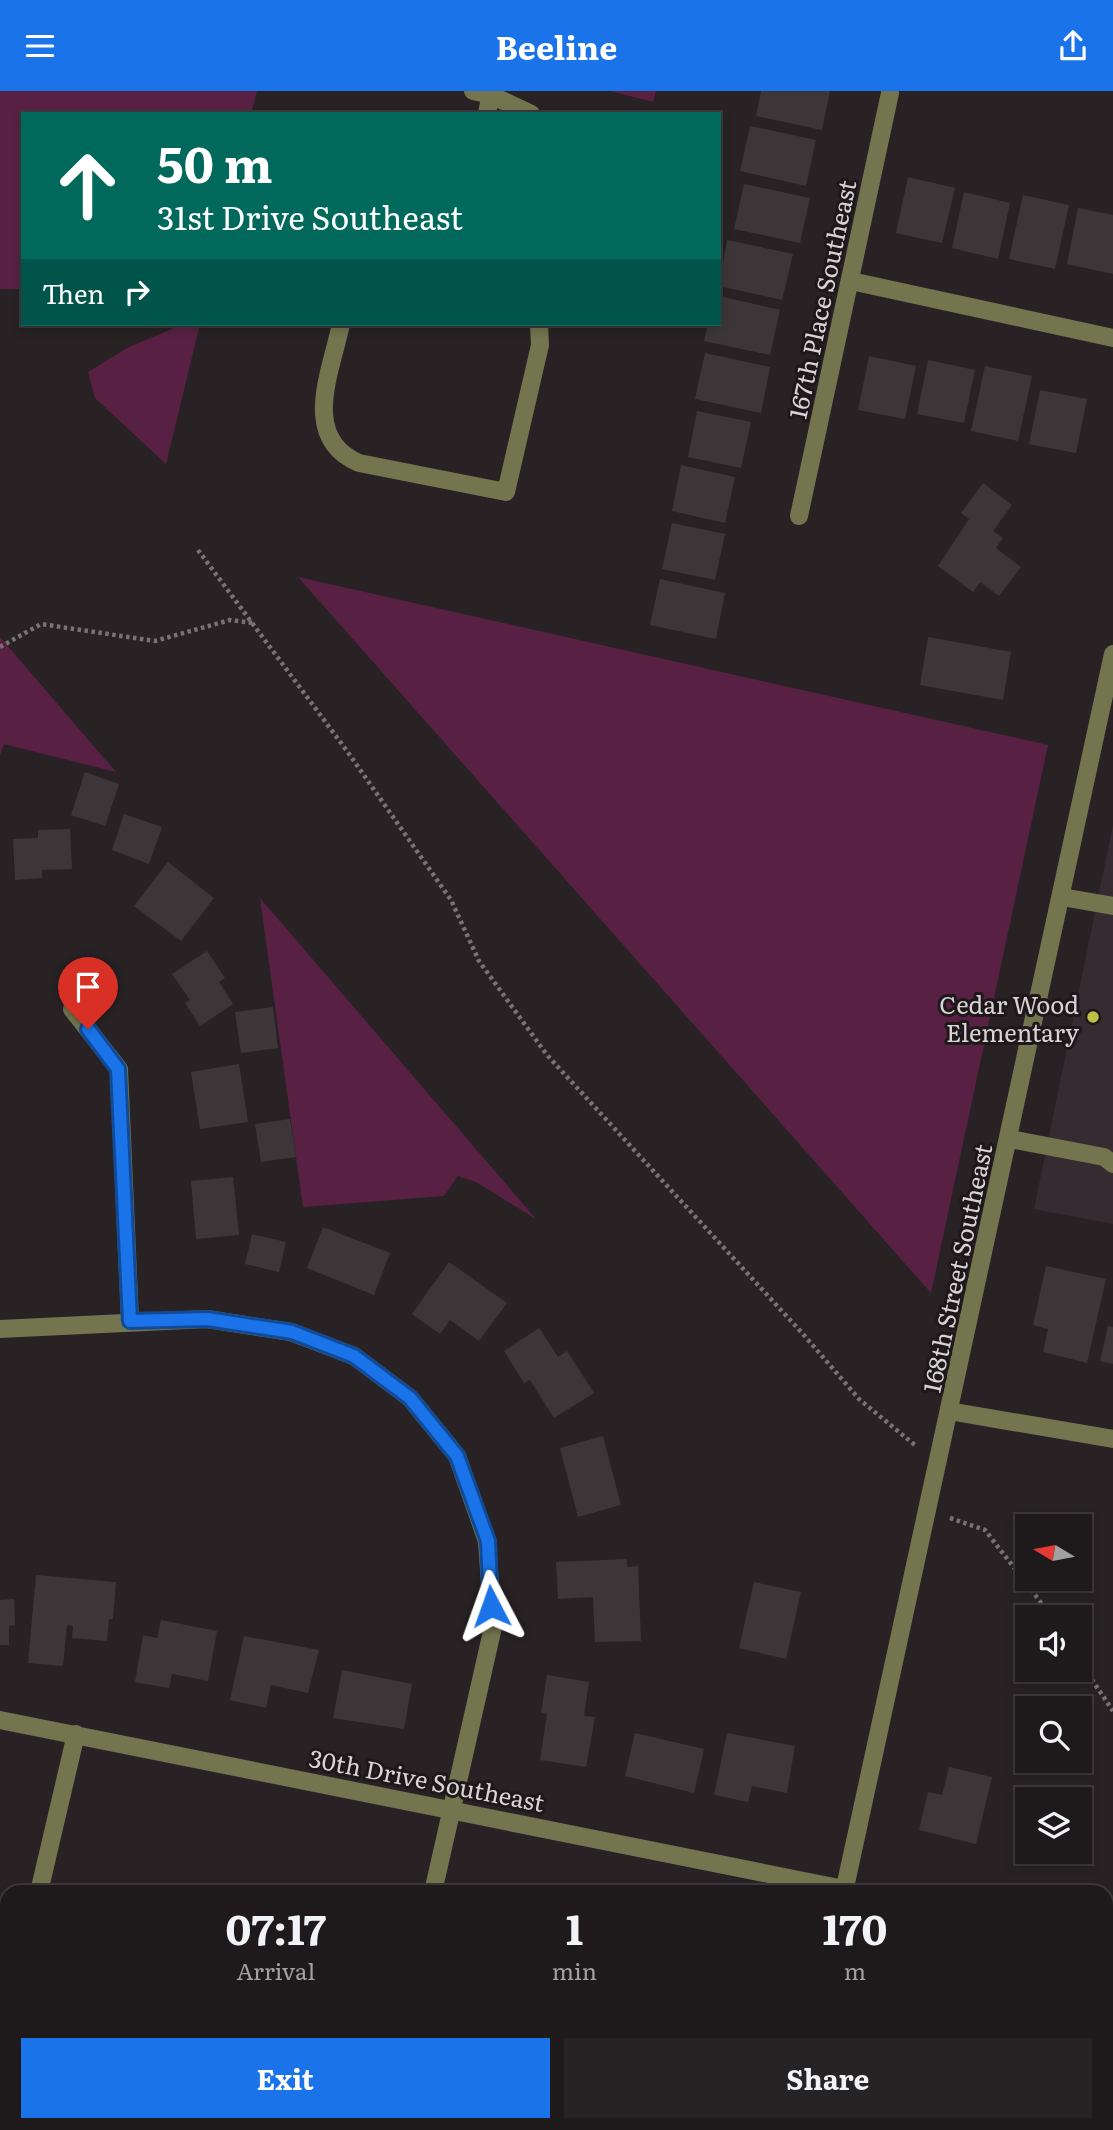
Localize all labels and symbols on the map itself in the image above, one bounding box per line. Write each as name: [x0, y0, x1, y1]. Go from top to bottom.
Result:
street label: 167th Place Southeast: [779, 176, 863, 422]
pin: [58, 957, 118, 1029]
place label: Cedar Wood Elementary: [939, 986, 1079, 1049]
marker: Cedar Wood Elementary: [1085, 1009, 1101, 1025]
street label: 168th Street Southeast: [913, 1140, 1000, 1396]
north arrow: [1015, 1514, 1092, 1591]
position arrow: [454, 1569, 528, 1643]
street label: 30th Drive Southeast: [306, 1739, 548, 1819]

